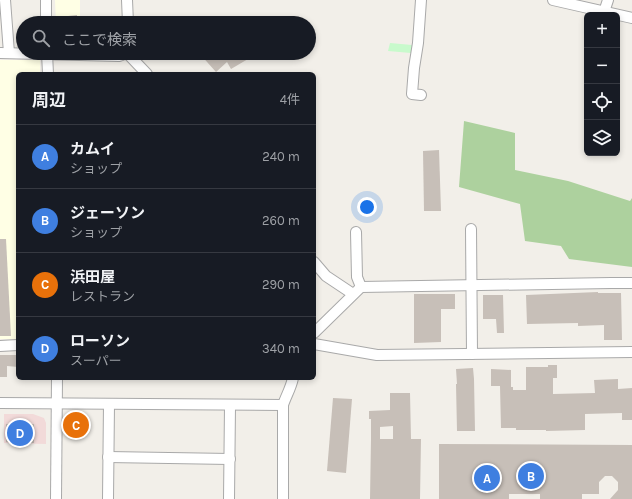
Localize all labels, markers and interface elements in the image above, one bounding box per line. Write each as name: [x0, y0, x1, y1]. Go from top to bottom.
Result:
map controls: [584, 12, 620, 156]
button: +: [584, 12, 620, 48]
search box: [16, 16, 316, 60]
icon: search: [30, 27, 52, 49]
text: ここで検索: [62, 31, 137, 49]
button: −: [584, 48, 620, 84]
button: locate: [584, 84, 620, 120]
text: 周辺: [32, 90, 66, 110]
text: 4件: [280, 92, 300, 107]
button: layers: [584, 120, 620, 156]
text: カムイ: [70, 140, 115, 158]
text: A: [41, 149, 49, 164]
text: 240 m: [262, 149, 300, 164]
text: ショップ: [70, 161, 122, 176]
your location: [357, 197, 377, 217]
text: ジェーソン: [70, 204, 145, 222]
text: B: [41, 213, 49, 228]
text: 260 m: [262, 213, 300, 228]
text: ショップ: [70, 225, 122, 240]
text: 浜田屋: [70, 268, 115, 286]
text: C: [41, 277, 49, 292]
text: 290 m: [262, 277, 300, 292]
text: レストラン: [70, 289, 135, 304]
text: ローソン: [70, 332, 130, 350]
text: D: [41, 341, 49, 356]
text: 340 m: [262, 341, 300, 356]
text: スーパー: [70, 353, 122, 368]
pin: C: [63, 410, 89, 440]
pin: D: [7, 418, 33, 448]
pin: B: [518, 461, 544, 491]
pin: A: [474, 463, 500, 493]

